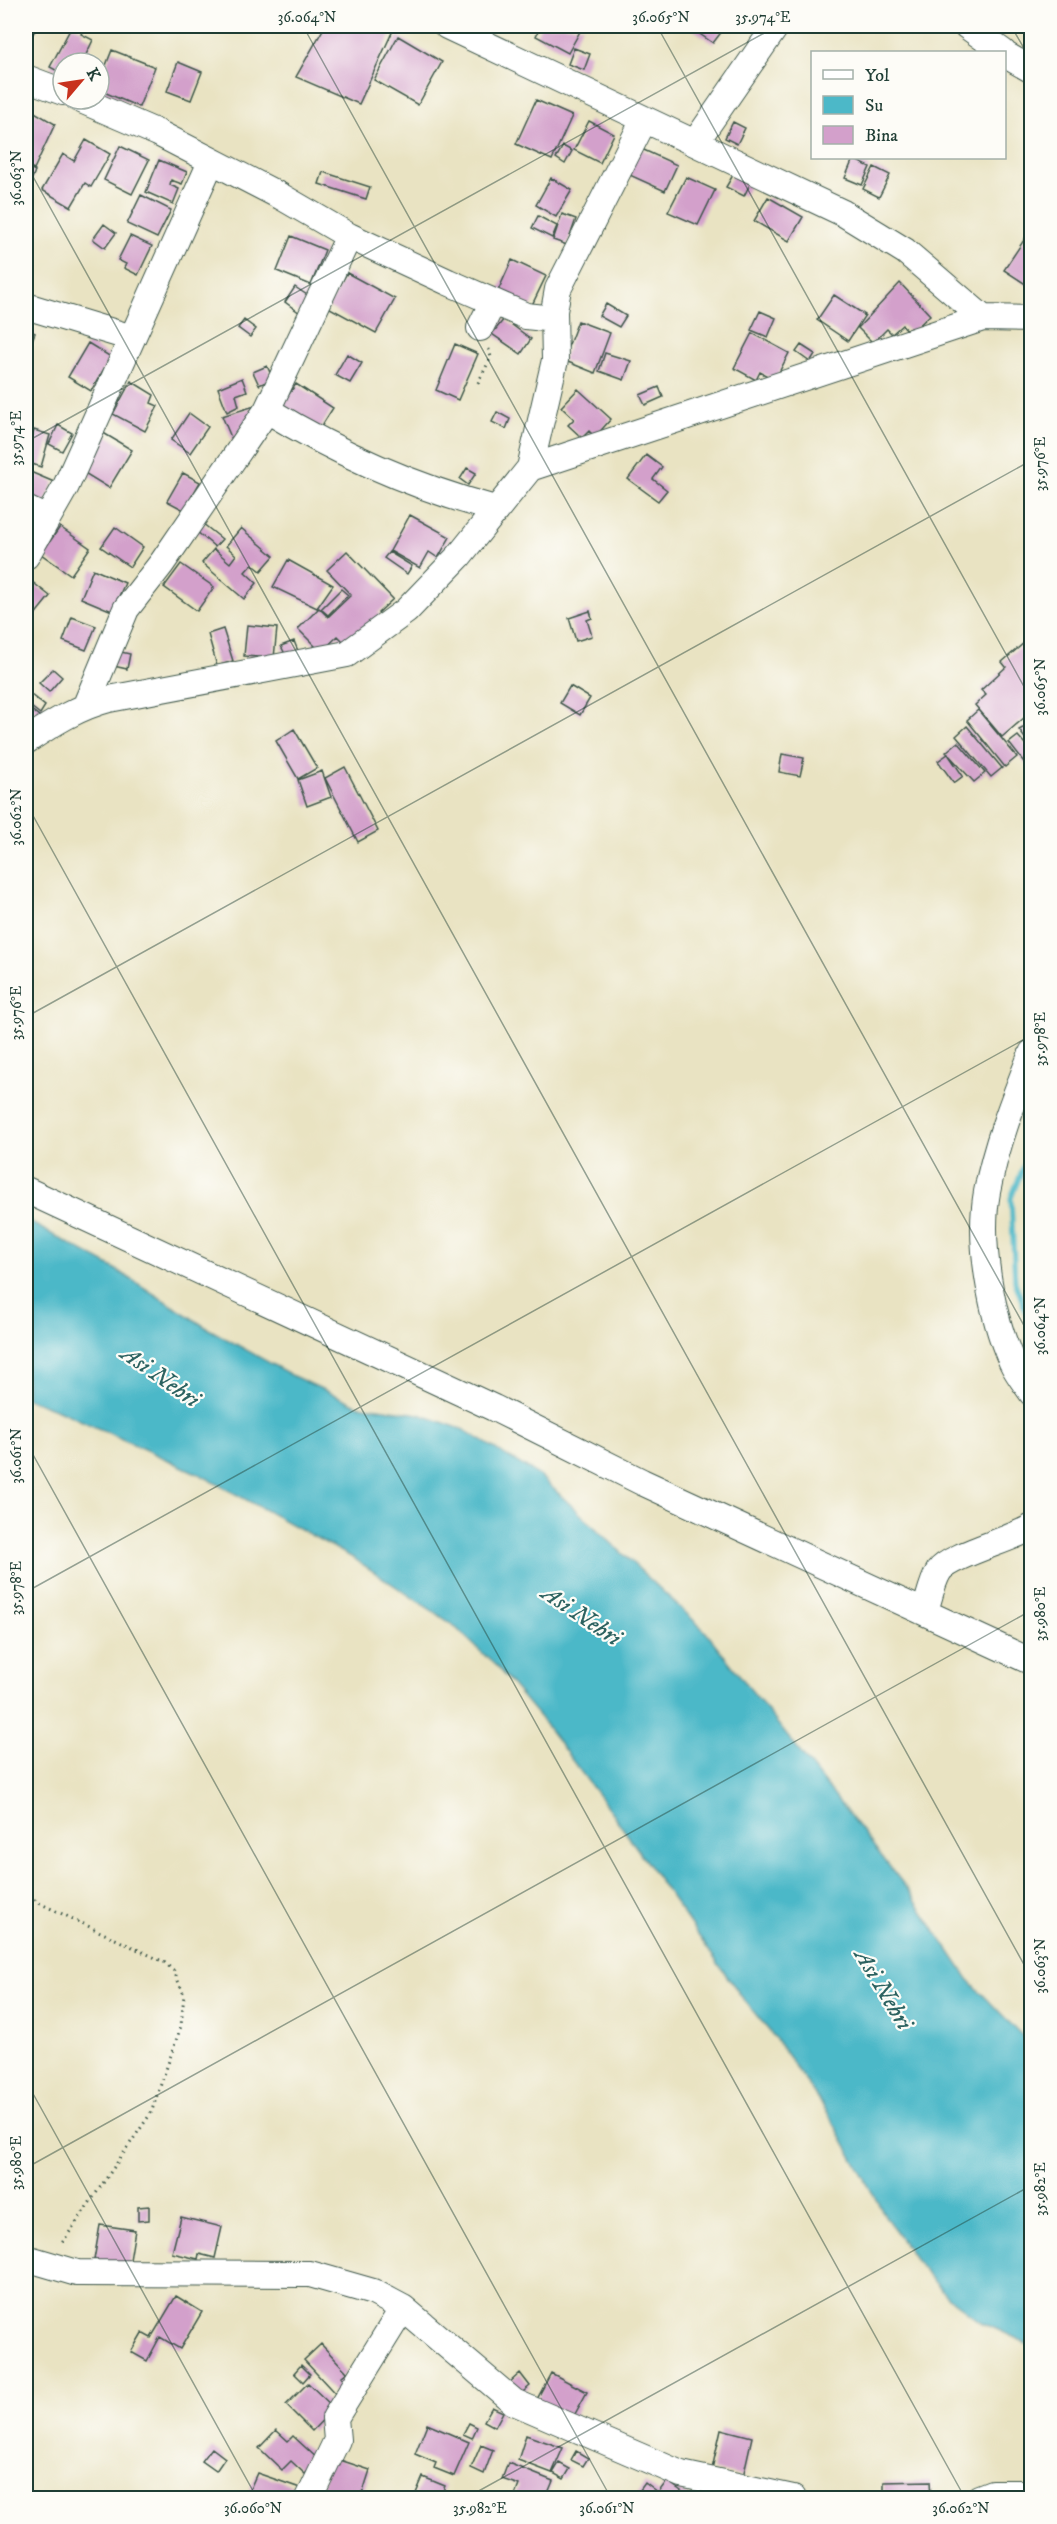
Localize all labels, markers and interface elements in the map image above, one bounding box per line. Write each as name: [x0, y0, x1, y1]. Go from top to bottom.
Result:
text: 36.064°N: [278, 8, 336, 27]
text: 36.065°N: [632, 8, 690, 27]
text: 35.974°E: [735, 8, 791, 27]
north arrow: [51, 51, 111, 111]
legend: [811, 51, 1006, 159]
text: K: [82, 64, 105, 85]
text: Yol: [865, 65, 890, 87]
text: Su: [865, 95, 883, 117]
text: Bina: [865, 125, 898, 147]
text: 36.063°N: [7, 150, 26, 206]
text: 35.974°E: [7, 410, 26, 466]
text: 35.976°E: [1031, 436, 1050, 491]
text: 36.065°N: [1031, 658, 1050, 716]
text: 36.062°N: [7, 788, 26, 846]
text: 35.976°E: [7, 985, 26, 1040]
text: 35.978°E: [1031, 1011, 1050, 1066]
text: 36.064°N: [1031, 1297, 1050, 1355]
water label: Asi Nehri: [113, 1337, 207, 1416]
text: 36.061°N: [7, 1428, 26, 1484]
text: 35.978°E: [7, 1560, 26, 1615]
water label: Asi Nehri: [534, 1577, 628, 1654]
text: 35.980°E: [1031, 1586, 1050, 1641]
text: 36.063°N: [1031, 1938, 1050, 1994]
water label: Asi Nehri: [846, 1941, 920, 2037]
text: 35.980°E: [7, 2135, 26, 2190]
text: 35.982°E: [1031, 2162, 1050, 2216]
text: 36.060°N: [224, 2499, 282, 2518]
text: 35.982°E: [453, 2499, 507, 2518]
text: 36.061°N: [579, 2499, 635, 2518]
text: 36.062°N: [932, 2499, 990, 2518]

